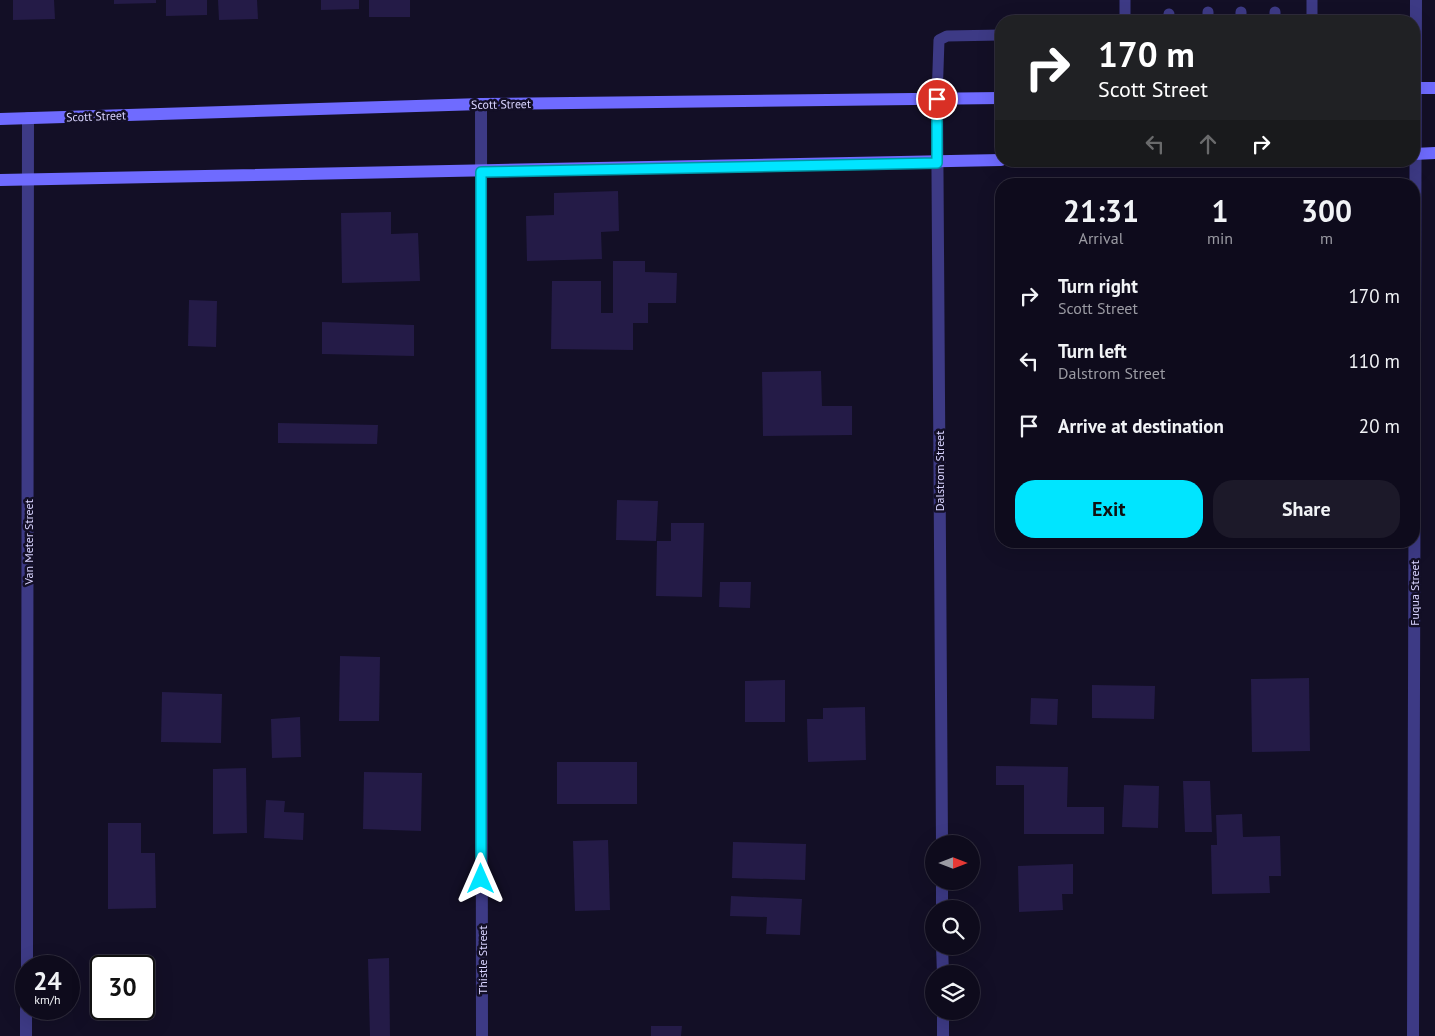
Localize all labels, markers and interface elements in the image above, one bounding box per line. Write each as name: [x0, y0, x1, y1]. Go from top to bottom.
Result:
text: 170 m: [1098, 31, 1195, 77]
icon: right: [1015, 35, 1080, 100]
text: Scott Street: [1098, 75, 1208, 103]
pin: [916, 78, 958, 120]
icon: arrive: [923, 85, 951, 113]
street label: Scott Street: [471, 96, 531, 112]
street label: Scott Street: [66, 107, 126, 125]
icon: left: [1141, 130, 1169, 158]
icon: ahead: [1194, 130, 1222, 158]
icon: right: [1247, 130, 1275, 158]
text: 21:31: [1063, 191, 1139, 230]
text: 1: [1212, 191, 1229, 230]
text: 300: [1301, 191, 1352, 230]
text: Arrival: [1079, 228, 1123, 248]
text: min: [1207, 228, 1233, 248]
text: m: [1320, 228, 1333, 248]
text: Turn right: [1058, 274, 1138, 298]
icon: right: [1015, 282, 1043, 310]
text: 170 m: [1348, 284, 1400, 308]
text: Scott Street: [1058, 298, 1138, 318]
text: Turn left: [1058, 339, 1127, 363]
icon: left: [1015, 347, 1043, 375]
text: 110 m: [1348, 349, 1400, 373]
text: Dalstrom Street: [1058, 363, 1165, 383]
icon: arrive: [1015, 412, 1043, 440]
text: Arrive at destination: [1058, 414, 1224, 438]
text: 20 m: [1359, 414, 1400, 438]
street label: Dalstrom Street: [932, 431, 947, 511]
button: Exit: [1015, 480, 1203, 538]
button: Share: [1213, 480, 1400, 538]
street label: Van Meter Street: [21, 499, 36, 586]
street label: Fuqua Street: [1407, 560, 1422, 626]
north arrow: [925, 835, 980, 890]
map controls: [925, 835, 980, 1020]
position arrow: [454, 852, 506, 904]
button: search: [925, 900, 980, 955]
street label: Thistle Street: [475, 925, 490, 995]
speed limit sign: 30: [90, 955, 155, 1020]
text: 24: [33, 965, 62, 997]
button: layers: [925, 965, 980, 1020]
text: km/h: [34, 992, 61, 1007]

